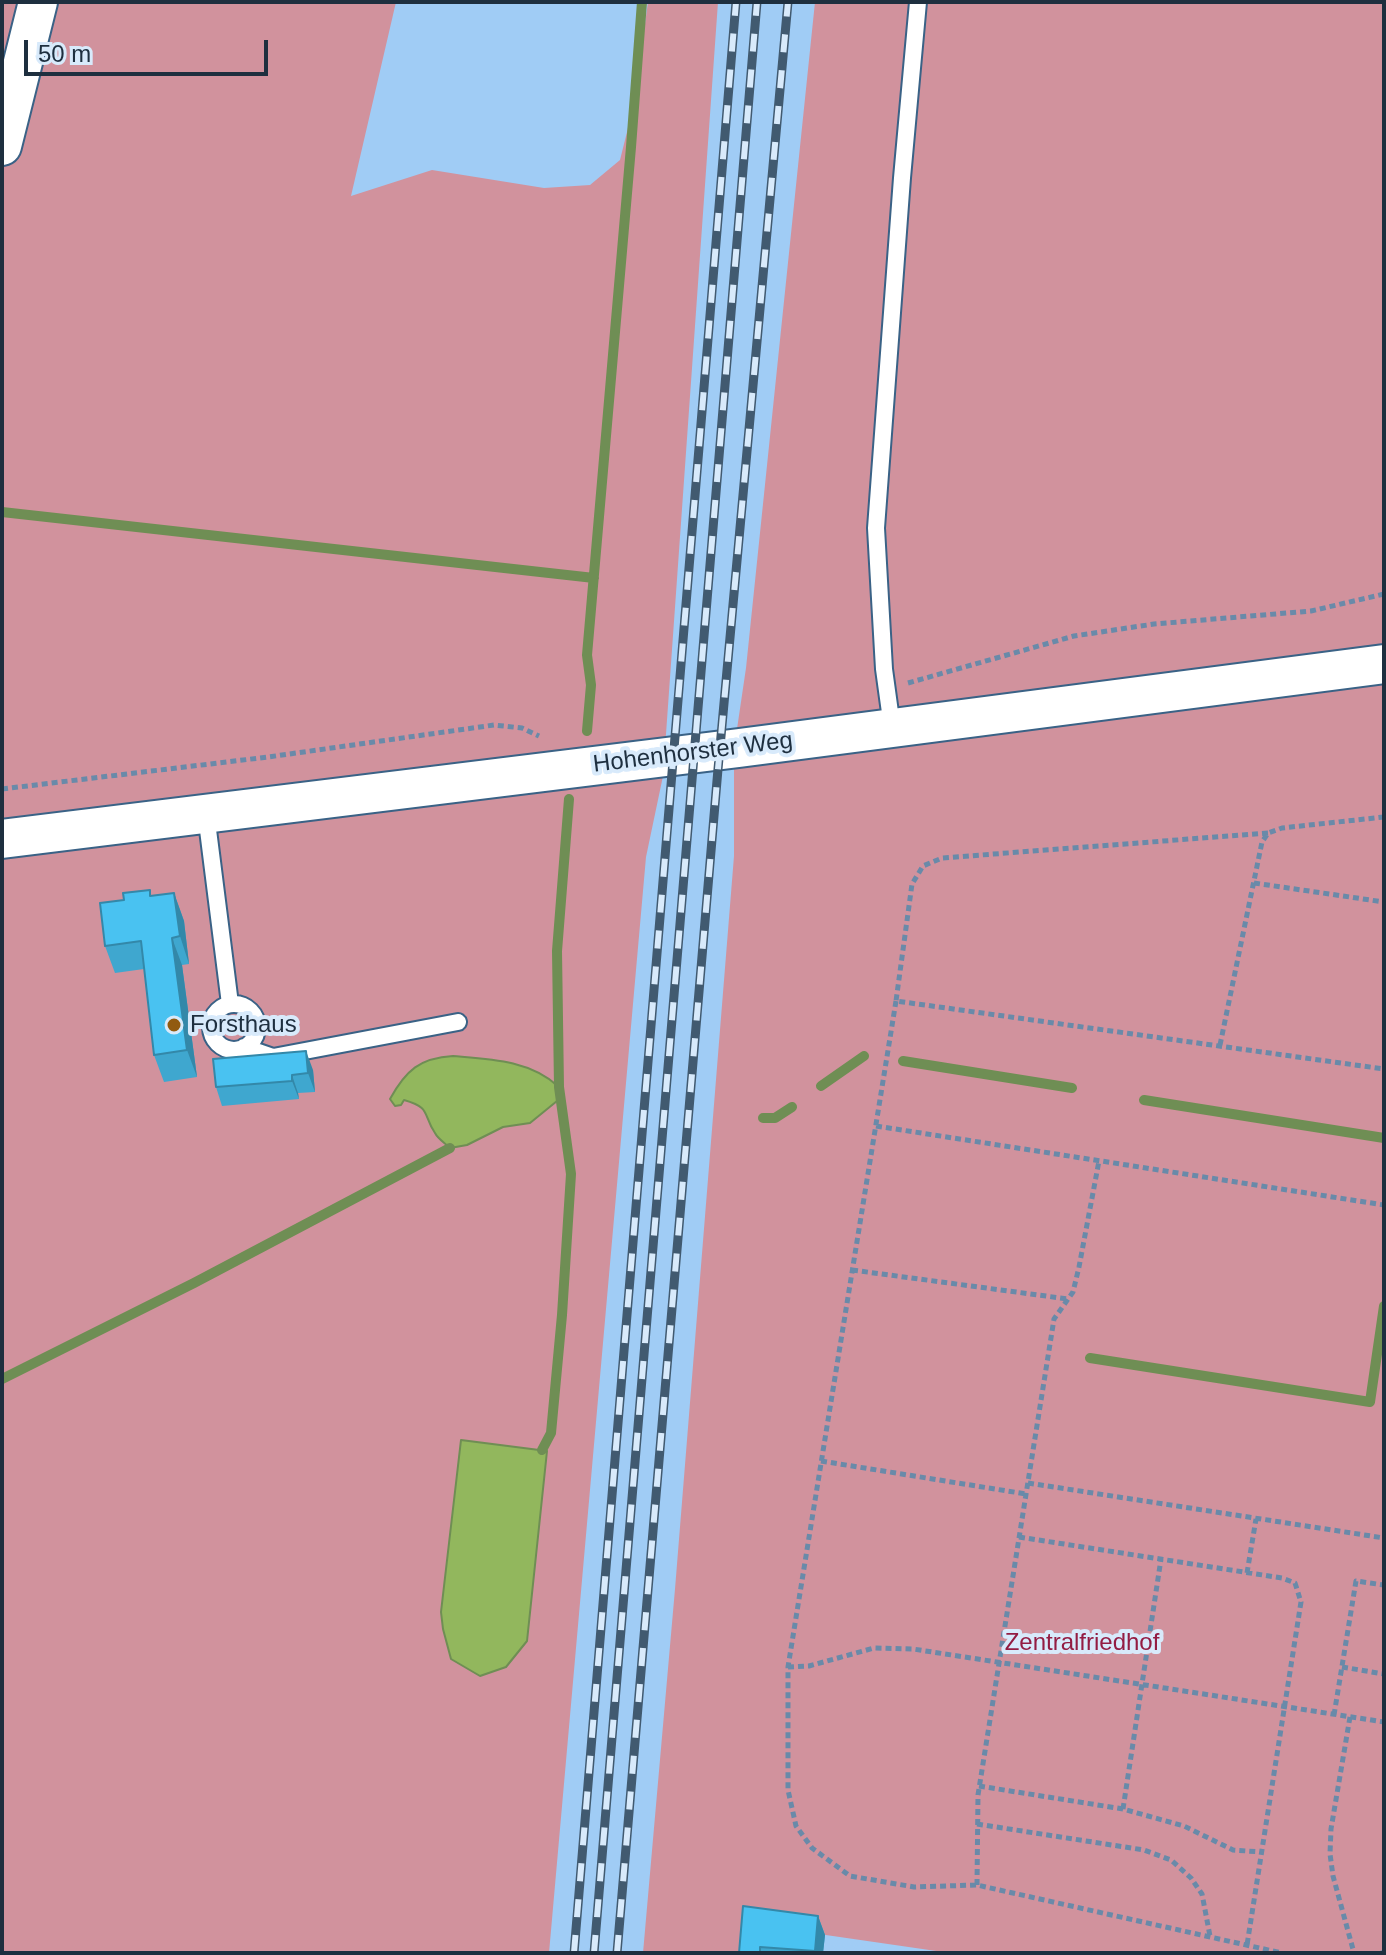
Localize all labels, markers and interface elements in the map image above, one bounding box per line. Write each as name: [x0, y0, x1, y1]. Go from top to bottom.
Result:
scale bar: [28, 24, 272, 74]
text: 50 m: [38, 40, 91, 67]
street label: Hohenhorster Weg: [591, 726, 795, 780]
place label: Forsthaus: [190, 1011, 297, 1039]
marker: Forsthaus: [165, 1016, 183, 1034]
park label: Zentralfriedhof: [1005, 1629, 1159, 1657]

